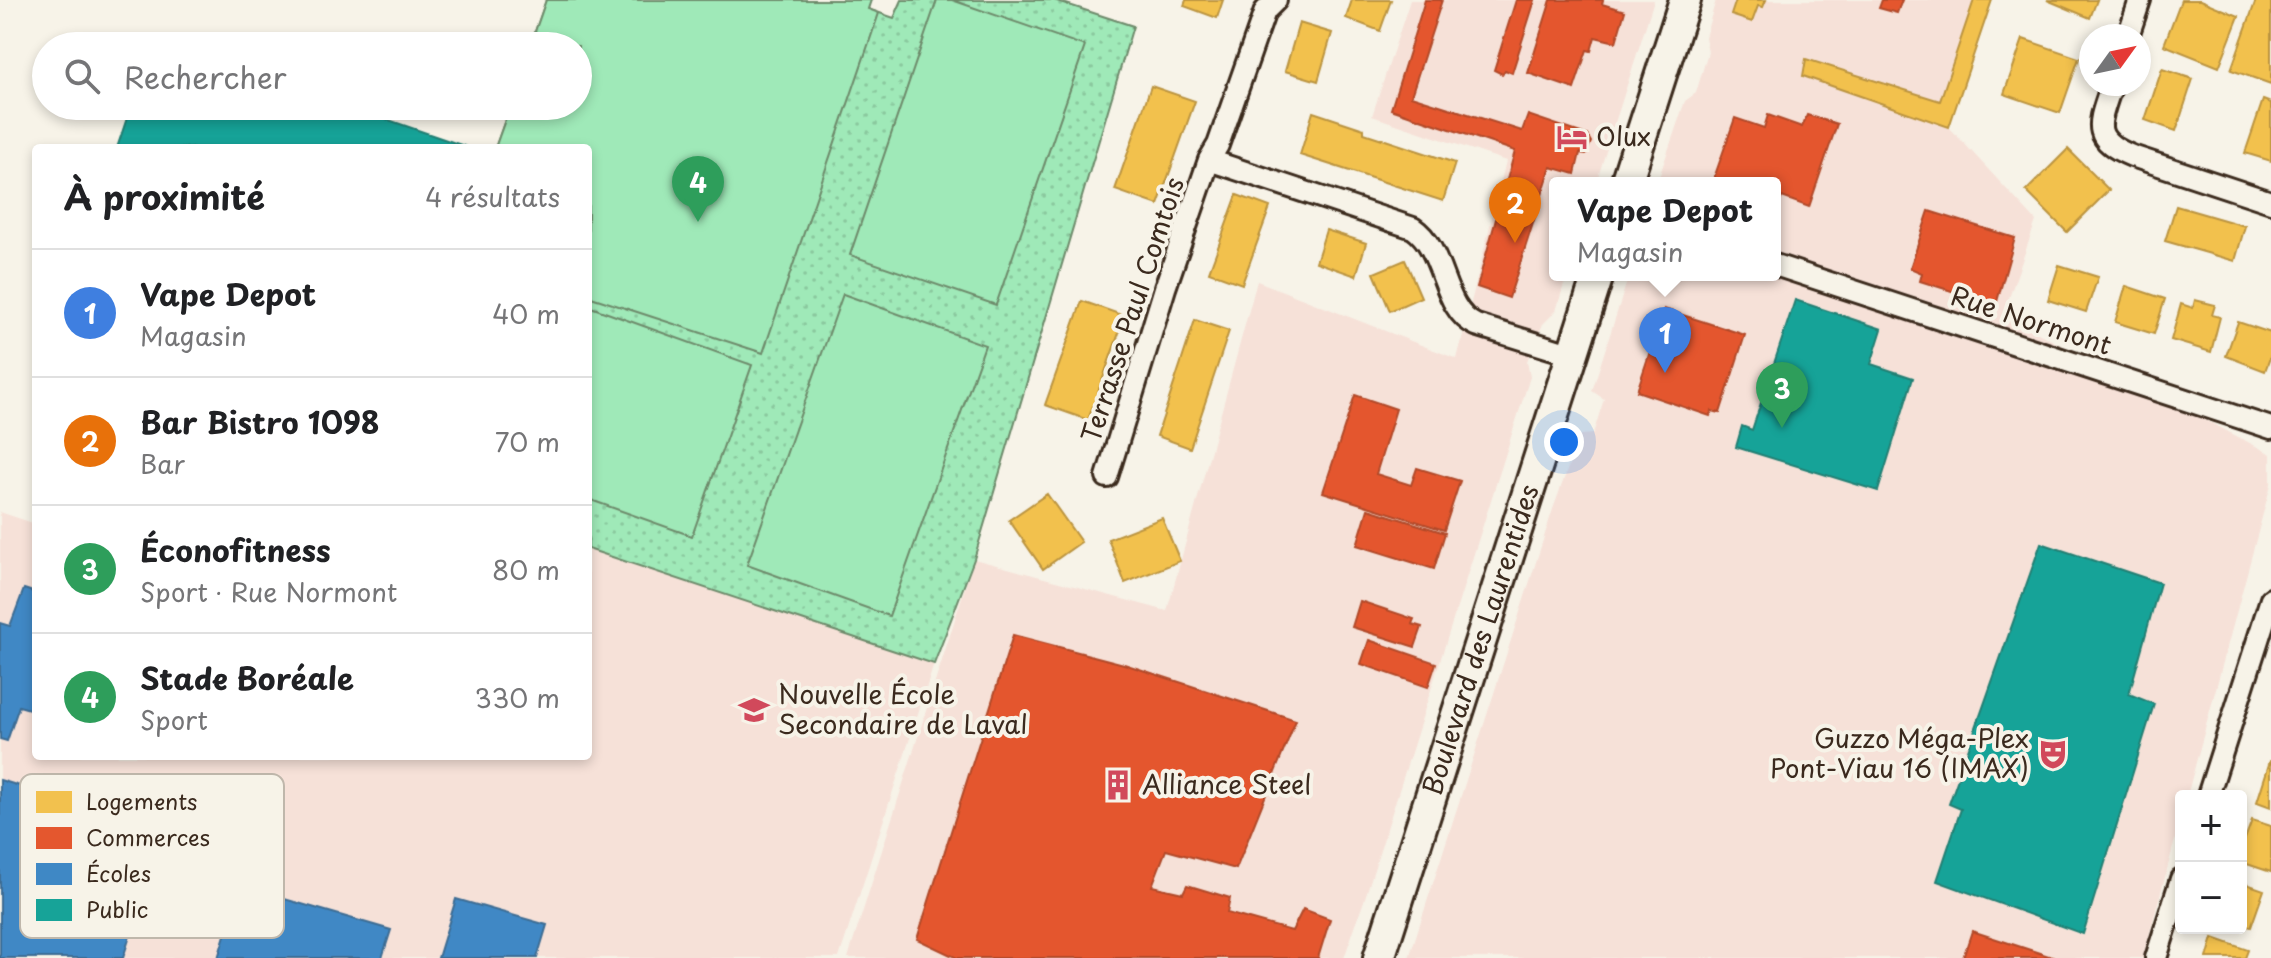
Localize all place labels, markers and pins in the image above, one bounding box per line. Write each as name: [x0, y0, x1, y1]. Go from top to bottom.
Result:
place label: Olux: [1596, 116, 1651, 155]
hotel icon: Olux: [1555, 120, 1589, 154]
pin: 4: [672, 156, 724, 222]
pin: 2: [1489, 177, 1541, 243]
pin: 1: [1639, 307, 1691, 373]
pin: 3: [1756, 362, 1808, 428]
place label: Nouvelle École Secondaire de Laval: [778, 674, 1028, 743]
school or university icon: Nouvelle École Secondaire de Laval: [737, 693, 771, 727]
place label: Guzzo Méga-Plex Pont-Viau 16 (IMAX): [1770, 718, 2029, 787]
theatre icon: Guzzo Méga-Plex Pont-Viau 16 (IMAX): [2036, 737, 2070, 771]
place label: Alliance Steel: [1142, 764, 1312, 803]
building icon: Alliance Steel: [1101, 768, 1135, 802]

